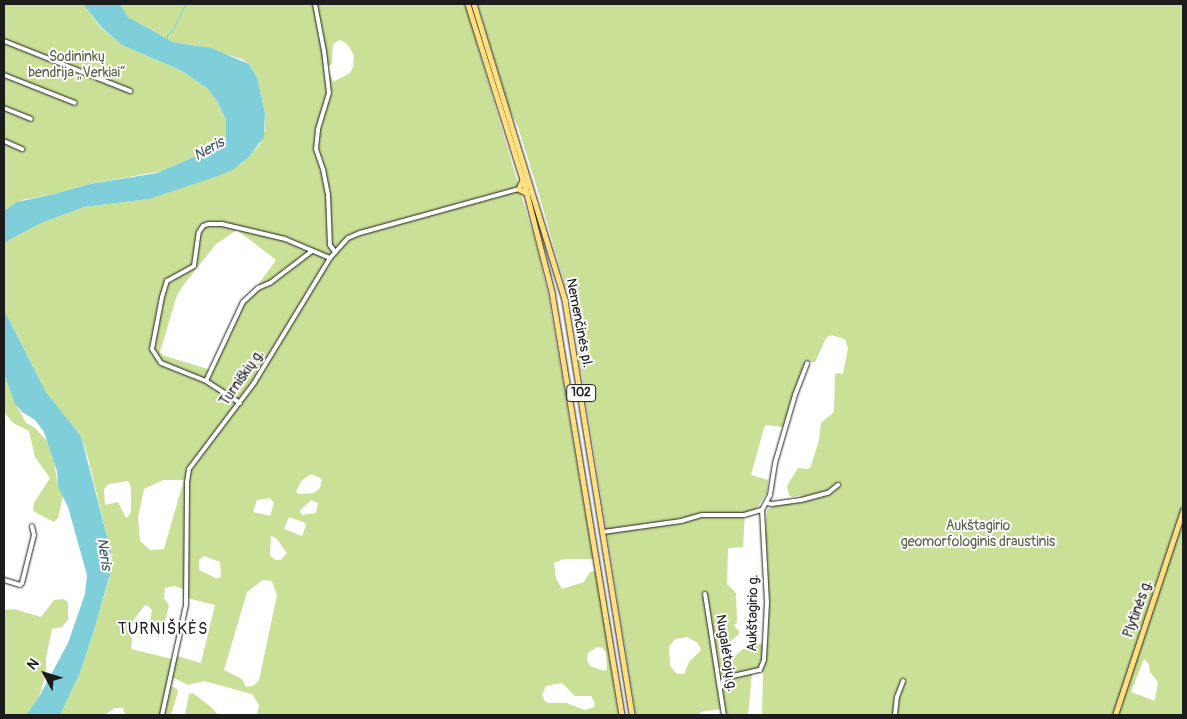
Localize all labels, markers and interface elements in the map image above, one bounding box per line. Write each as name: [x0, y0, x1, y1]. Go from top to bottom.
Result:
park label: Sodininkų bendrija „Verkiai“: [28, 49, 126, 82]
water label: Neris: [191, 133, 227, 165]
street label: Nemenčinės pl.: [562, 277, 596, 369]
street label: Turniškių g.: [217, 347, 267, 409]
road number: 102: [566, 383, 596, 402]
park label: Aukštagirio geomorfologinis draustinis: [901, 518, 1055, 550]
water label: Neris: [93, 537, 115, 571]
street label: Aukštagirio g.: [744, 574, 762, 652]
street label: Plytinės g.: [1120, 578, 1156, 640]
street label: Nugalėtojų g.: [712, 613, 740, 693]
district label: TURNIŠKĖS: [117, 619, 209, 639]
north arrow: [20, 649, 70, 699]
text: N: [23, 655, 43, 673]

